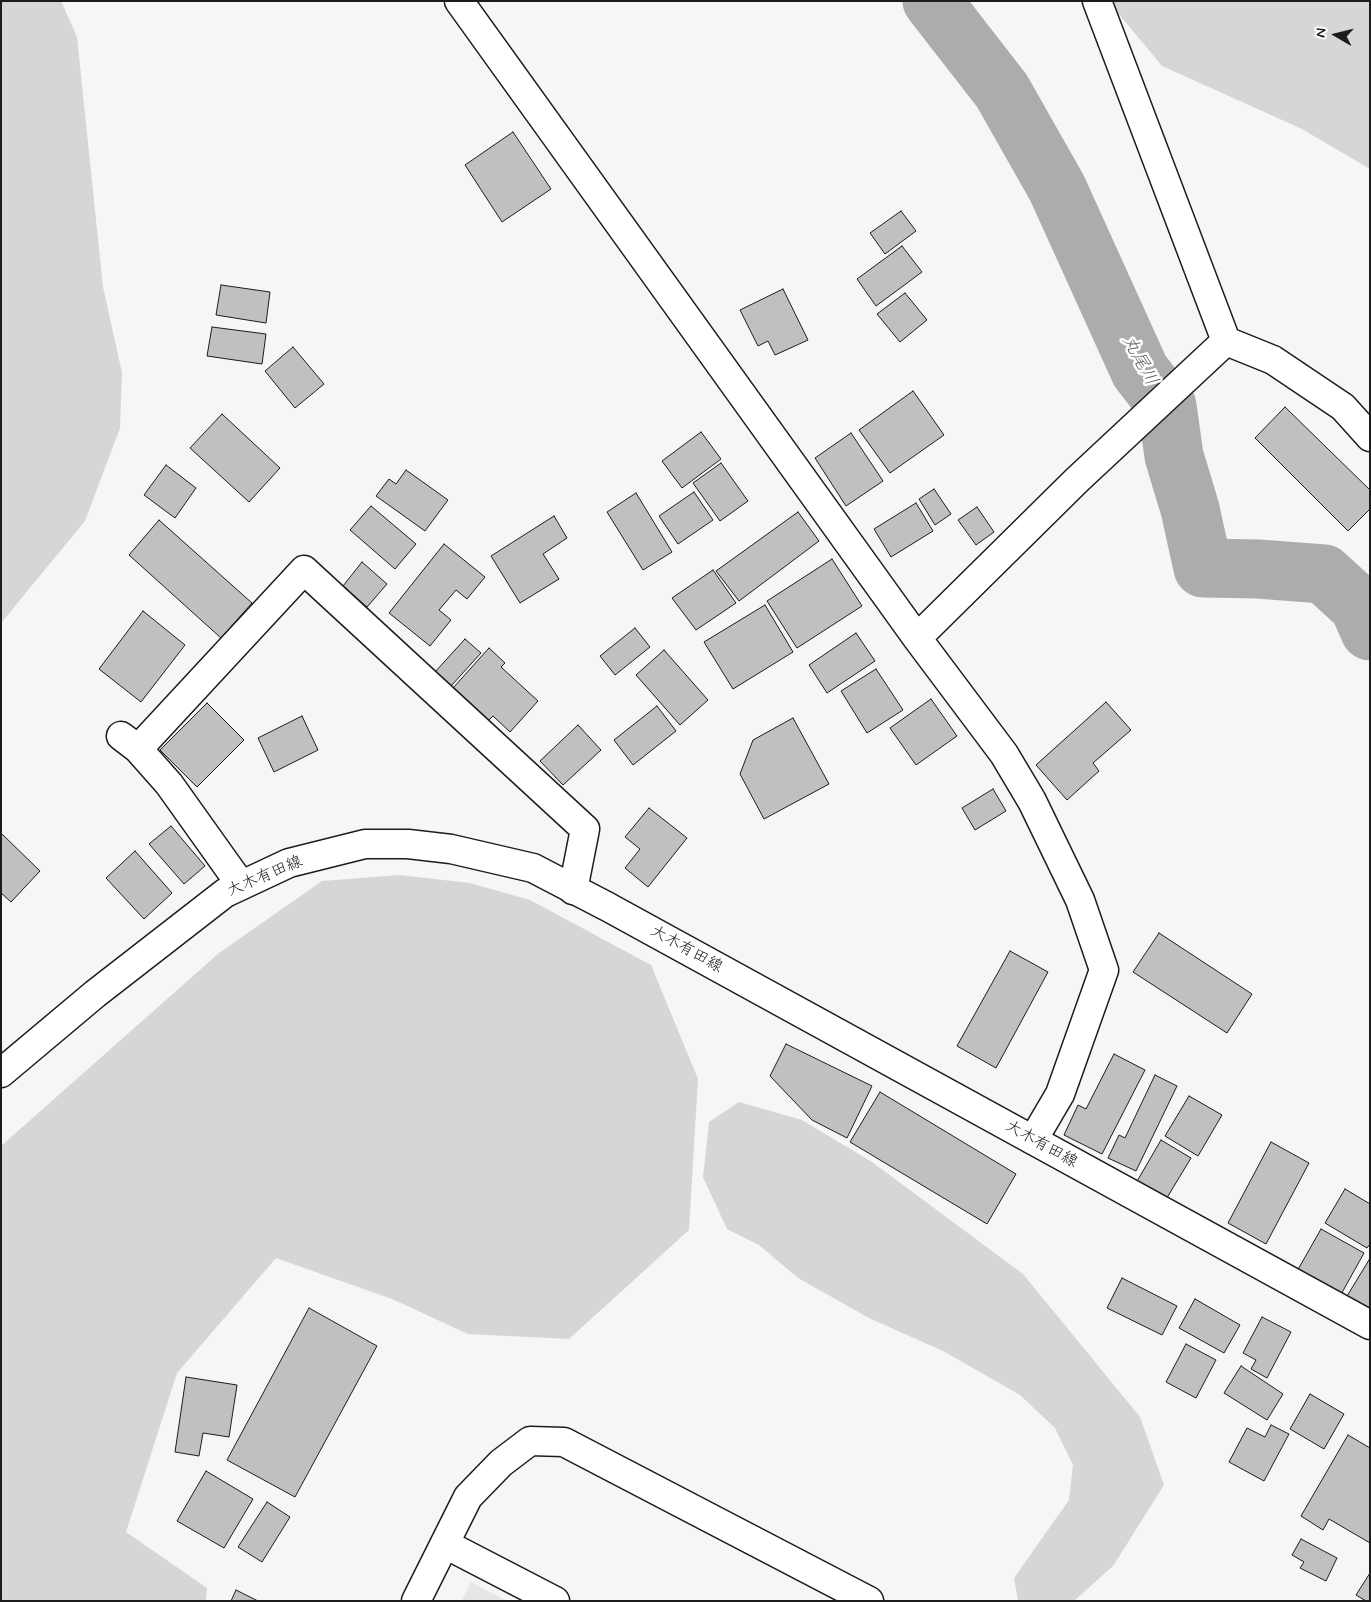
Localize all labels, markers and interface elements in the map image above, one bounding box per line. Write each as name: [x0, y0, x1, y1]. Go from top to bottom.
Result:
north arrow: [1311, 10, 1361, 60]
text: N: [1312, 27, 1331, 39]
water label: 丸尾川: [1116, 332, 1162, 390]
street label: 大木有田線: [224, 853, 306, 901]
street label: 大木有田線: [646, 922, 726, 978]
street label: 大木有田線: [1001, 1117, 1081, 1173]

